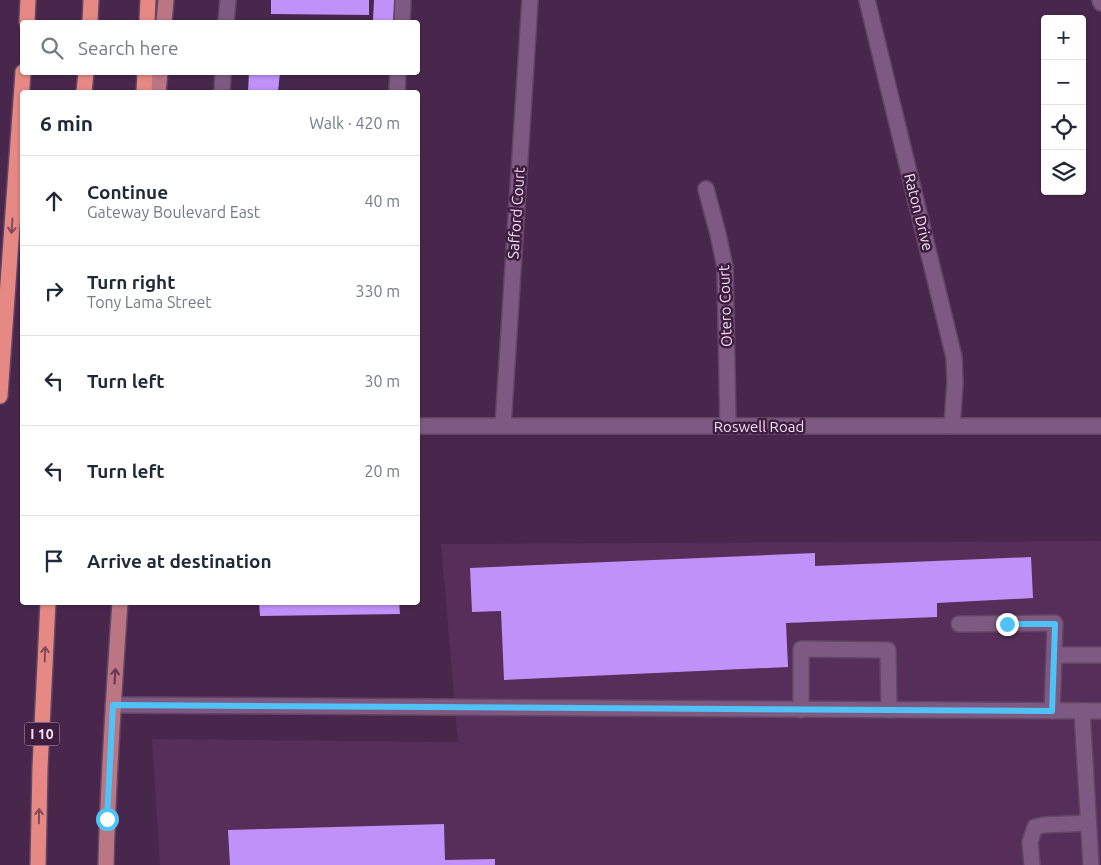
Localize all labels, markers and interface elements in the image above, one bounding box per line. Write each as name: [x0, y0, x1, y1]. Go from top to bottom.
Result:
map controls: [1041, 15, 1086, 195]
button: +: [1041, 15, 1086, 60]
search box: [20, 20, 420, 75]
icon: search: [38, 34, 66, 62]
text: Search here: [78, 37, 178, 59]
button: −: [1041, 60, 1086, 105]
button: locate: [1041, 105, 1086, 150]
text: 6 min: [40, 111, 93, 135]
text: Walk · 420 m: [309, 114, 400, 132]
button: layers: [1041, 150, 1086, 195]
street label: Safford Court: [504, 167, 528, 259]
street label: Raton Drive: [901, 172, 937, 252]
text: Continue: [87, 181, 168, 203]
icon: ahead: [40, 187, 68, 215]
text: 40 m: [364, 192, 400, 210]
text: Gateway Boulevard East: [87, 203, 260, 221]
one-way arrow: [8, 218, 17, 234]
street label: Otero Court: [715, 265, 735, 347]
text: Turn right: [87, 271, 175, 293]
icon: right: [40, 277, 68, 305]
text: 330 m: [355, 282, 400, 300]
text: Tony Lama Street: [87, 293, 212, 311]
icon: left: [40, 367, 68, 395]
text: Turn left: [87, 370, 165, 392]
text: 30 m: [364, 372, 400, 390]
street label: Roswell Road: [714, 418, 804, 435]
icon: left: [40, 457, 68, 485]
text: Turn left: [87, 460, 165, 482]
text: 20 m: [364, 462, 400, 480]
icon: arrive: [40, 547, 68, 575]
text: Arrive at destination: [87, 550, 272, 572]
route end: [996, 613, 1019, 636]
one-way arrow: [40, 646, 49, 662]
one-way arrow: [110, 669, 120, 685]
road number: I 10: [24, 722, 60, 746]
route start: [96, 808, 119, 831]
one-way arrow: [34, 809, 44, 825]

